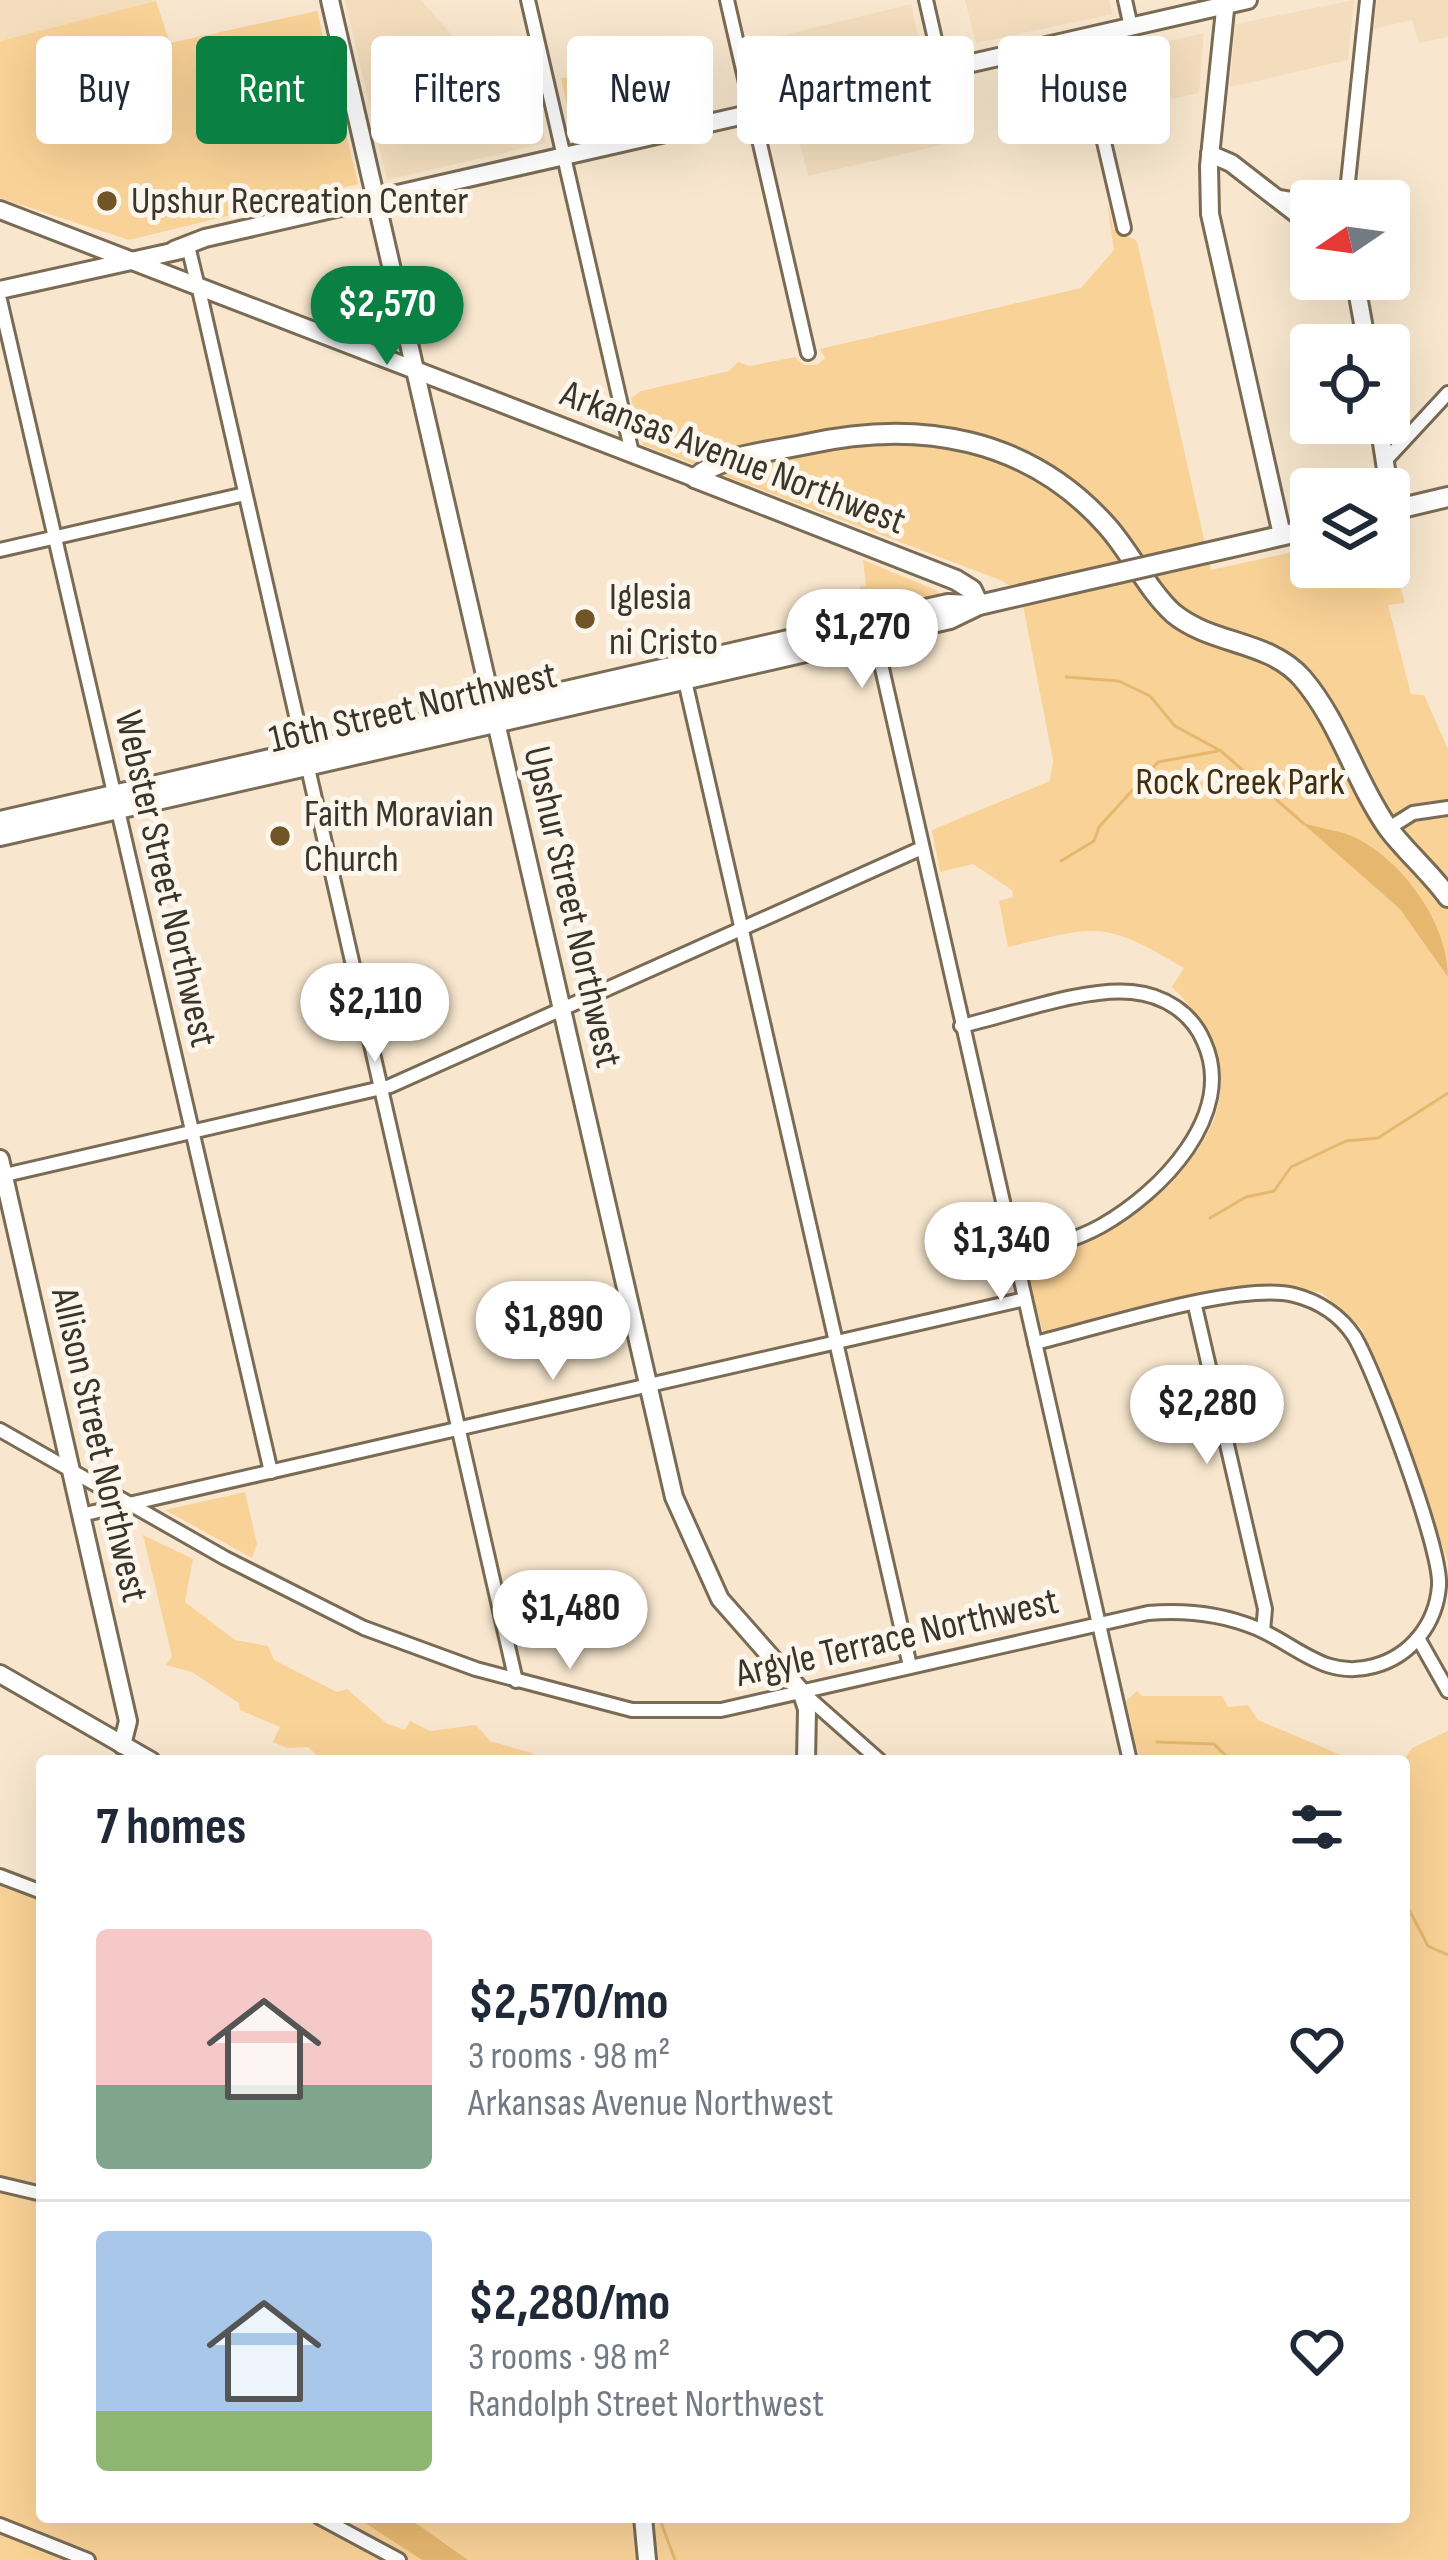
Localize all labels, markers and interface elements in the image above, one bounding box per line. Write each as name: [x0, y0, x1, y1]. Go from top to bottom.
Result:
chip: Buy: [36, 36, 172, 144]
chip: Rent: [196, 36, 347, 144]
chip: Filters: [371, 36, 543, 144]
chip: New: [567, 36, 713, 144]
chip: Apartment: [737, 36, 974, 144]
chip: House: [998, 36, 1170, 144]
place label: Upshur Recreation Center: [131, 178, 469, 225]
north arrow: [1290, 180, 1410, 300]
map controls: [1290, 180, 1410, 588]
marker: Upshur Recreation Center: [94, 188, 120, 214]
pin: $2,570: [289, 266, 485, 368]
text: $2,570: [338, 281, 436, 328]
button: locate: [1290, 324, 1410, 444]
street label: Arkansas Avenue Northwest: [553, 370, 912, 545]
button: layers: [1290, 468, 1410, 588]
place label: Iglesia ni Cristo: [609, 574, 718, 666]
pin: $1,270: [764, 589, 960, 691]
text: $1,270: [813, 604, 911, 651]
marker: Iglesia ni Cristo: [572, 606, 598, 632]
street label: 16th Street Northwest: [265, 652, 561, 764]
street label: Webster Street Northwest: [103, 706, 227, 1052]
street label: Upshur Street Northwest: [512, 742, 632, 1072]
park label: Rock Creek Park: [1135, 759, 1345, 806]
place label: Faith Moravian Church: [304, 791, 494, 883]
marker: Faith Moravian Church: [267, 823, 293, 849]
pin: $2,110: [277, 963, 473, 1065]
text: $2,110: [327, 978, 423, 1025]
pin: $1,340: [903, 1202, 1099, 1304]
text: $1,340: [951, 1217, 1051, 1264]
pin: $1,890: [455, 1281, 651, 1383]
street label: Allison Street Northwest: [40, 1282, 158, 1607]
text: $1,890: [503, 1296, 603, 1343]
pin: $2,280: [1109, 1365, 1305, 1467]
text: $2,280: [1157, 1380, 1257, 1427]
pin: $1,480: [472, 1570, 668, 1672]
street label: Argyle Terrace Northwest: [730, 1578, 1063, 1698]
text: $1,480: [520, 1585, 620, 1632]
icon: filters: [1284, 1794, 1350, 1860]
text: 7 homes: [96, 1797, 246, 1858]
text: $2,570/mo: [468, 1972, 669, 2033]
icon: home: [192, 1977, 336, 2121]
icon: heart: [1284, 2016, 1350, 2082]
text: 3 rooms · 98 m²: [468, 2033, 670, 2080]
text: Arkansas Avenue Northwest: [468, 2080, 833, 2127]
text: $2,280/mo: [468, 2273, 670, 2334]
icon: home: [192, 2279, 336, 2423]
icon: heart: [1284, 2318, 1350, 2384]
text: 3 rooms · 98 m²: [468, 2334, 670, 2381]
text: Randolph Street Northwest: [468, 2381, 824, 2428]

